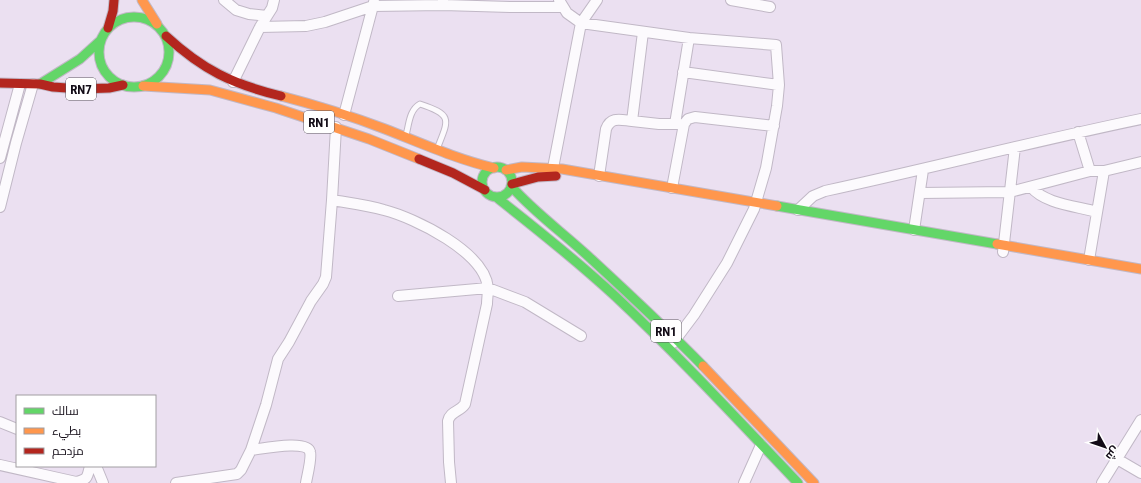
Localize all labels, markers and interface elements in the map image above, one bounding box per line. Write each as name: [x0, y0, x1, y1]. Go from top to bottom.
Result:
road number: RN7: [66, 78, 96, 100]
road number: RN1: [304, 111, 334, 133]
road number: RN1: [651, 320, 681, 342]
legend: [16, 395, 156, 467]
text: سالك: [52, 404, 79, 418]
text: بطيء: [52, 424, 81, 441]
north arrow: [1085, 427, 1125, 467]
text: مزدحم: [52, 444, 84, 459]
text: ش: [1103, 444, 1122, 463]

